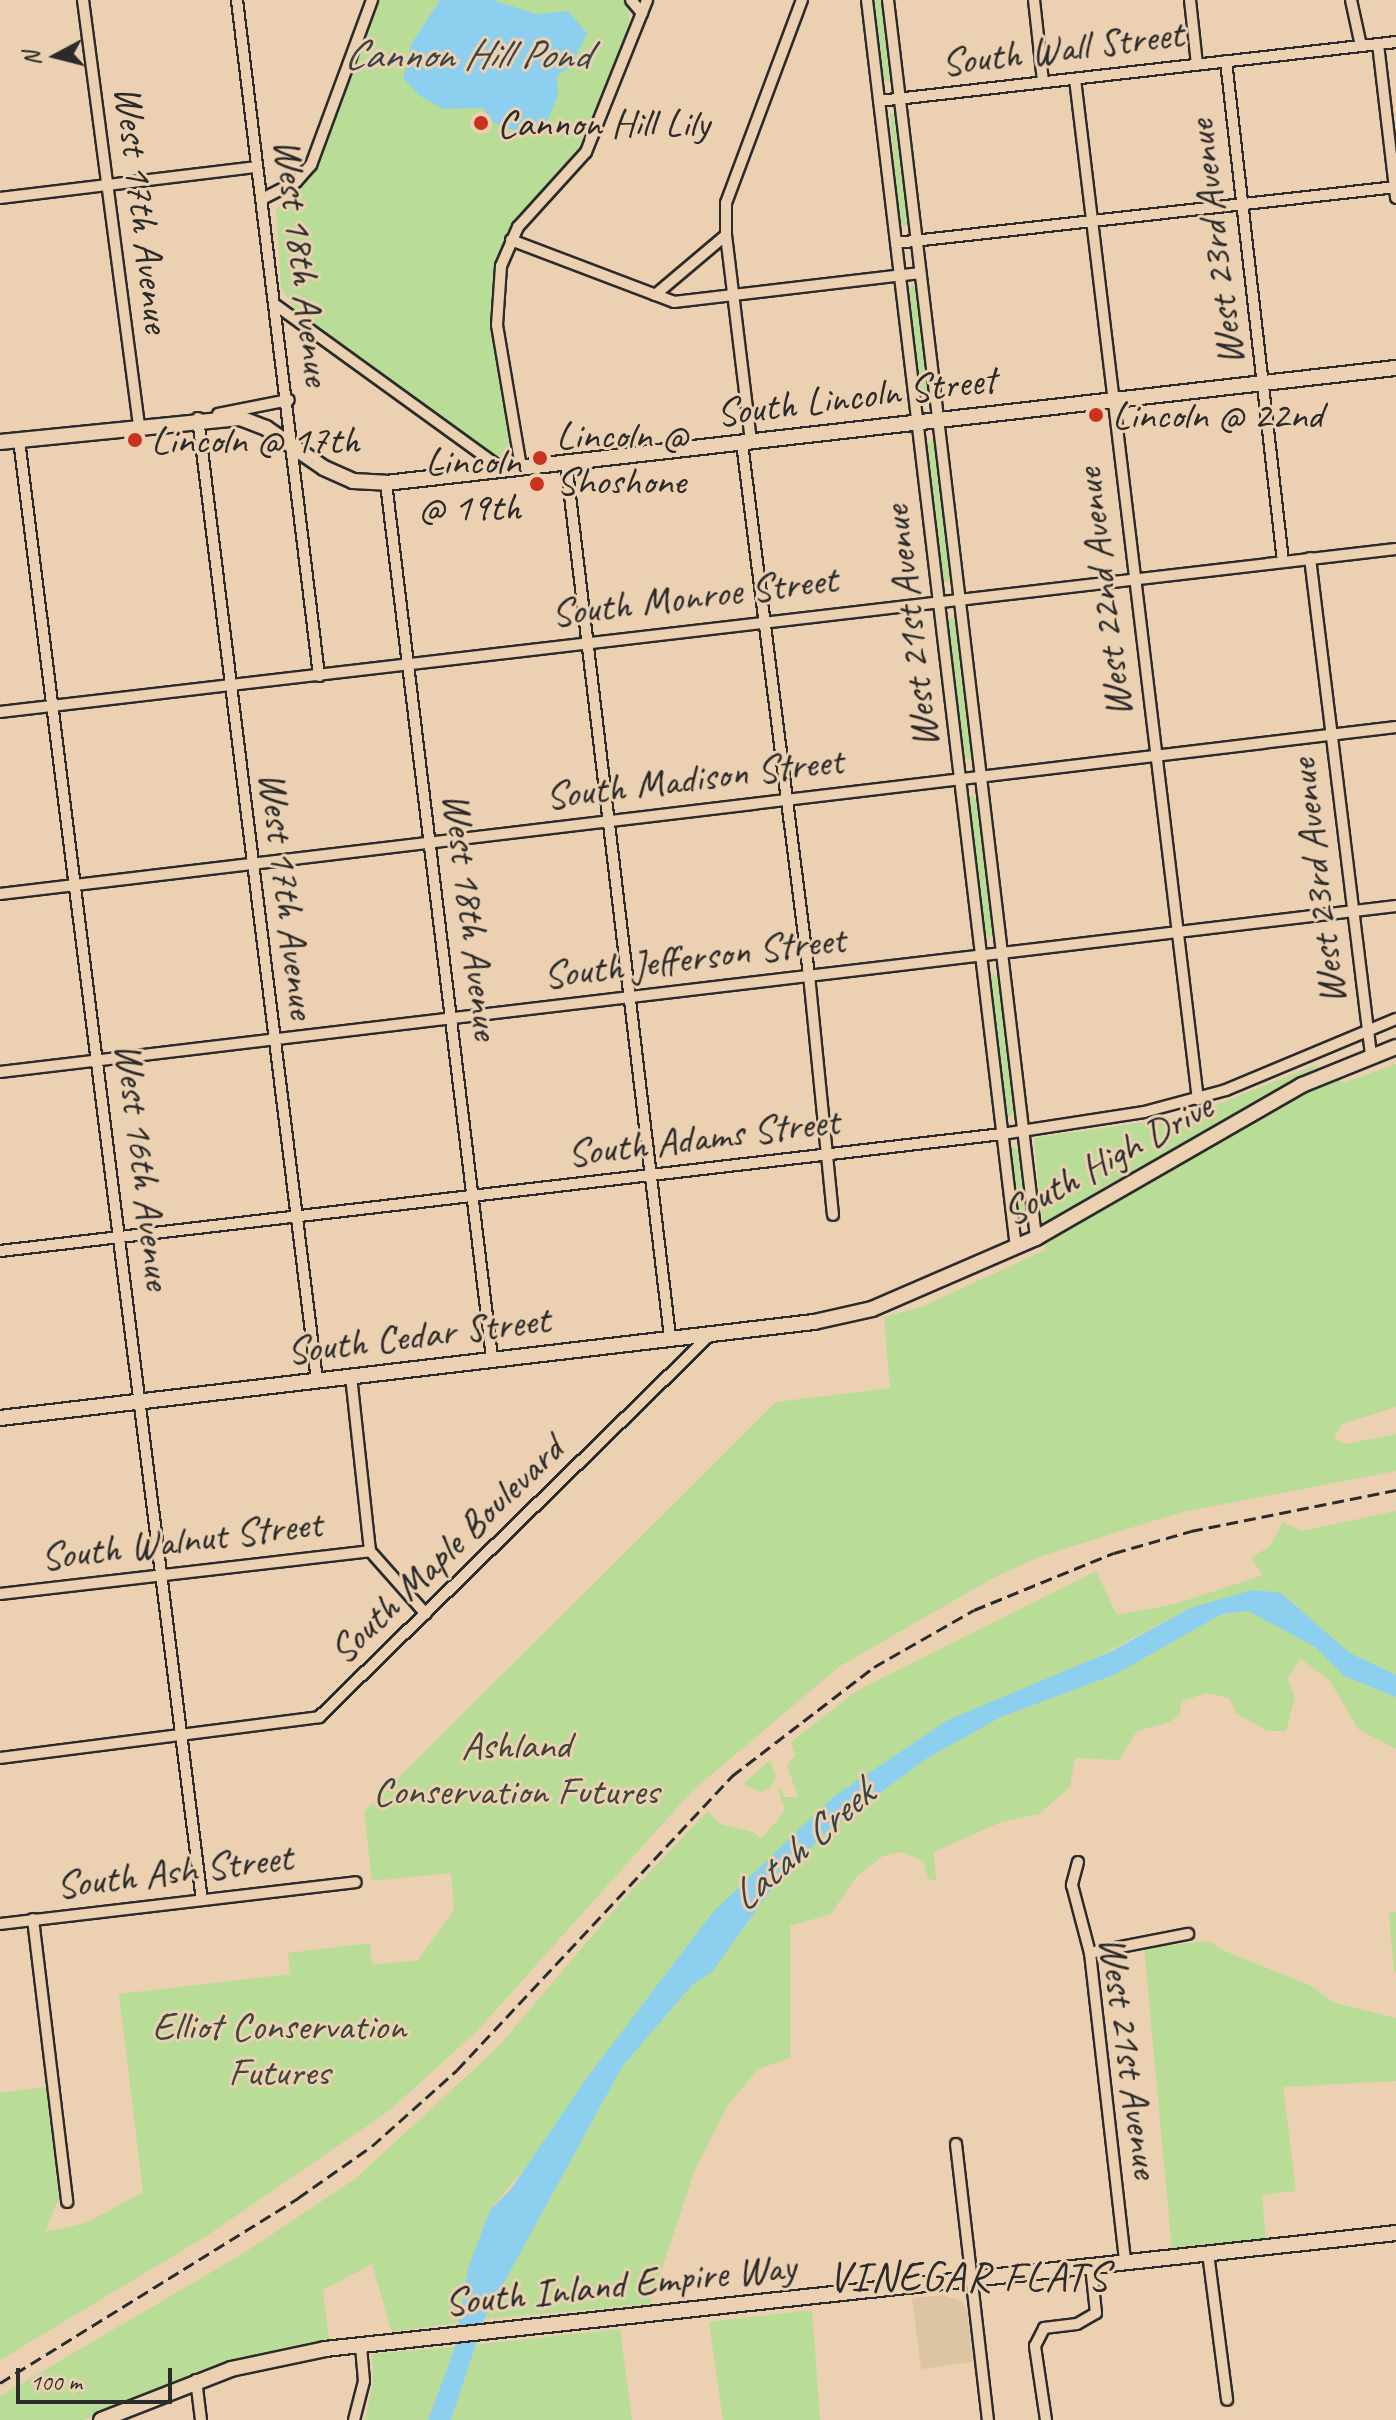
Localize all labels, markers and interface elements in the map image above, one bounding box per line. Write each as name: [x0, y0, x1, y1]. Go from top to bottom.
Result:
street label: South Wall Street: [937, 9, 1187, 87]
north arrow: [16, 16, 96, 96]
water label: Cannon Hill Pond: [344, 30, 588, 80]
text: N: [17, 50, 47, 67]
street label: West 17th Avenue: [104, 83, 182, 335]
place label: Cannon Hill Lily: [497, 99, 710, 147]
marker: Cannon Hill Lily: [472, 114, 490, 132]
street label: West 23rd Avenue: [1176, 118, 1254, 368]
street label: West 18th Avenue: [264, 136, 342, 388]
street label: South Lincoln Street: [713, 355, 999, 437]
place label: Lincoln @ 22nd: [1112, 391, 1323, 439]
marker: Lincoln @ 22nd: [1087, 406, 1105, 424]
place label: Lincoln @ Shoshone: [556, 411, 687, 505]
place label: Lincoln @ 17th: [151, 416, 359, 464]
marker: Lincoln @ 17th: [126, 431, 144, 449]
place label: Lincoln @ 19th: [418, 437, 521, 531]
marker: Lincoln @ Shoshone: [531, 449, 549, 467]
street label: West 22nd Avenue: [1064, 466, 1142, 720]
marker: Lincoln @ 19th: [528, 475, 546, 493]
street label: West 21st Avenue: [871, 503, 949, 751]
street label: South Monroe Street: [548, 555, 840, 637]
street label: South Madison Street: [542, 736, 846, 820]
street label: West 23rd Avenue: [1278, 757, 1356, 1007]
street label: West 17th Avenue: [249, 769, 327, 1021]
street label: West 18th Avenue: [433, 790, 511, 1042]
street label: South Jefferson Street: [540, 915, 848, 999]
street label: West 16th Avenue: [105, 1040, 183, 1292]
street label: South High Drive: [993, 1081, 1221, 1237]
street label: South Adams Street: [562, 1096, 844, 1178]
street label: South Cedar Street: [284, 1295, 552, 1375]
street label: South Maple Boulevard: [318, 1425, 574, 1675]
street label: South Walnut Street: [37, 1499, 325, 1581]
park label: Ashland Conservation Futures: [373, 1721, 659, 1815]
water label: Latah Creek: [720, 1770, 884, 1922]
street label: South Ash Street: [53, 1833, 295, 1909]
street label: West 21st Avenue: [1089, 1933, 1171, 2181]
park label: Elliot Conservation Futures: [152, 2002, 406, 2096]
street label: South Inland Empire Way: [442, 2242, 798, 2326]
district label: VINEGAR FLATS: [828, 2252, 1110, 2302]
scale bar: [20, 2352, 176, 2402]
text: 100 m: [30, 2367, 82, 2397]

